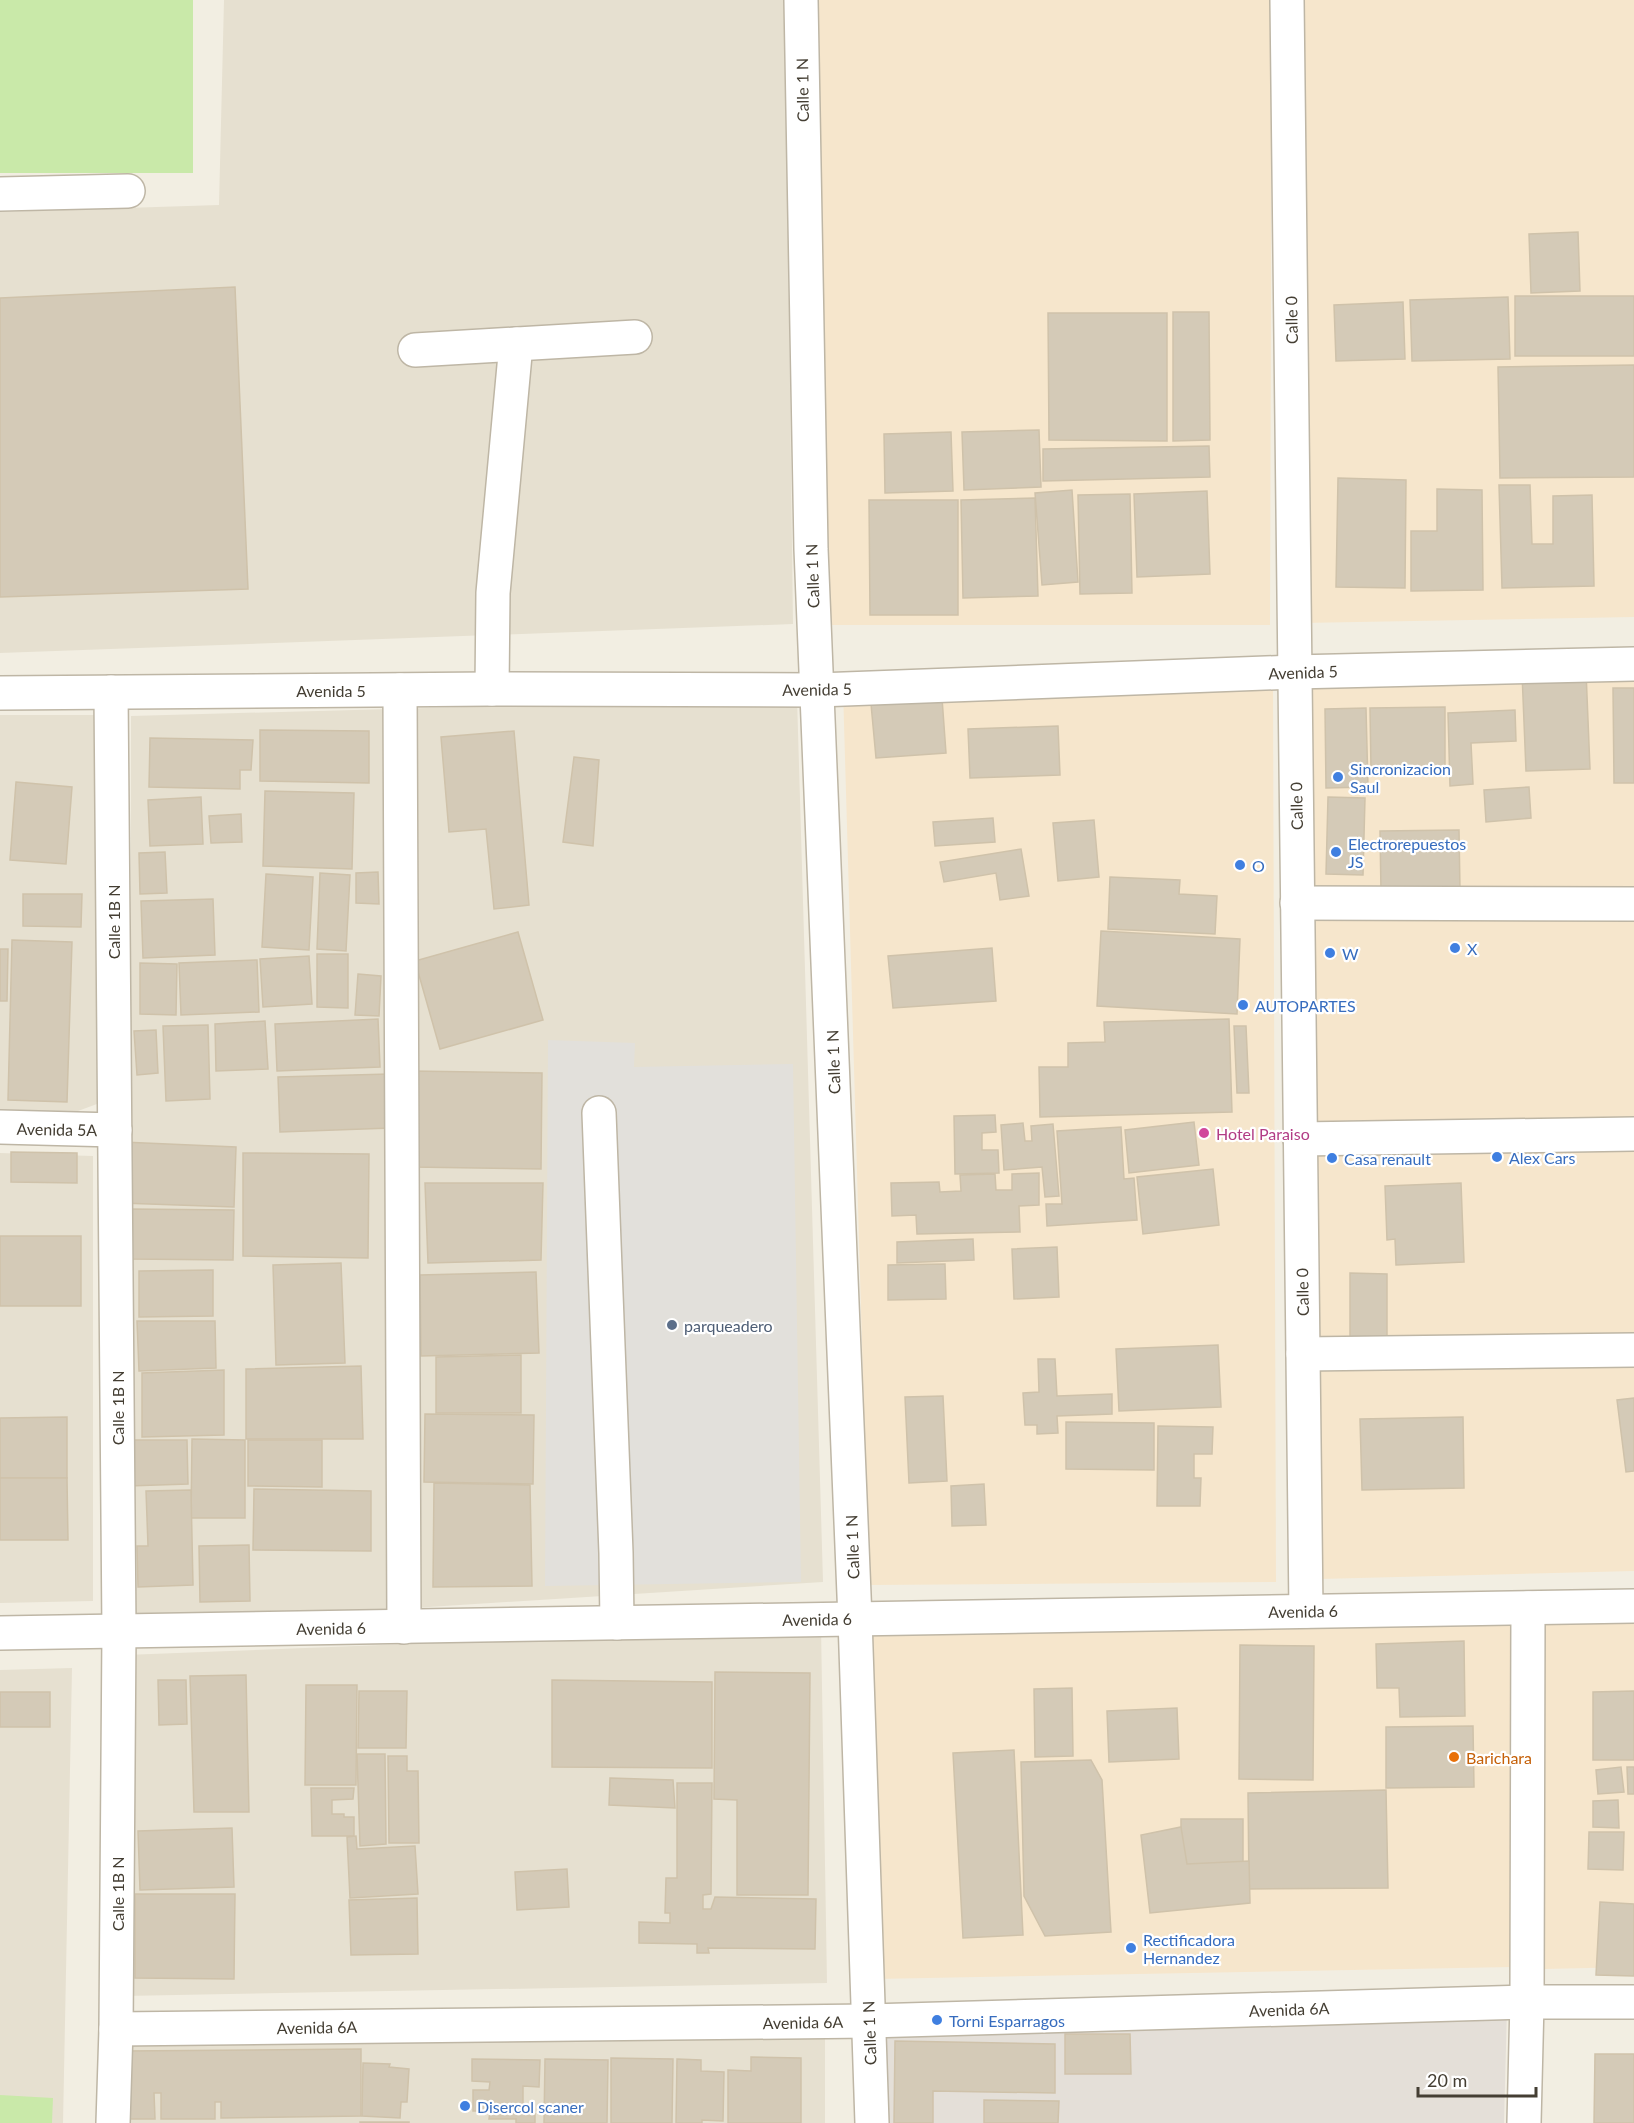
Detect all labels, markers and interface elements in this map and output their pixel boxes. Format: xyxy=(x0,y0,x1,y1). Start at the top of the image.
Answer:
street label: Calle 1 N xyxy=(792,58,812,122)
street label: Calle 0 xyxy=(1281,296,1301,344)
street label: Calle 1 N xyxy=(801,544,823,608)
street label: Avenida 5 xyxy=(1268,661,1338,683)
street label: Avenida 5 xyxy=(782,679,852,699)
street label: Avenida 5 xyxy=(296,681,366,700)
place label: Sincronizacion Saul xyxy=(1350,759,1451,796)
marker: Sincronizacion Saul xyxy=(1331,770,1345,784)
street label: Calle 0 xyxy=(1286,782,1306,830)
place label: Electrorepuestos JS xyxy=(1348,834,1466,871)
marker: Electrorepuestos JS xyxy=(1329,845,1343,859)
place label: O xyxy=(1252,856,1265,875)
marker: O xyxy=(1233,858,1247,872)
street label: Calle 1B N xyxy=(104,885,123,959)
place label: X xyxy=(1467,939,1478,958)
marker: X xyxy=(1448,941,1462,955)
place label: W xyxy=(1342,944,1359,963)
marker: W xyxy=(1323,946,1337,960)
place label: AUTOPARTES xyxy=(1255,996,1356,1015)
marker: AUTOPARTES xyxy=(1236,998,1250,1012)
street label: Calle 1 N xyxy=(822,1030,844,1094)
street label: Avenida 5A xyxy=(17,1119,98,1139)
place label: Hotel Paraiso xyxy=(1216,1124,1310,1143)
marker: Hotel Paraiso xyxy=(1197,1126,1211,1140)
place label: Alex Cars xyxy=(1509,1148,1575,1167)
place label: Casa renault xyxy=(1344,1149,1431,1168)
marker: Alex Cars xyxy=(1490,1150,1504,1164)
marker: Casa renault xyxy=(1325,1151,1339,1165)
street label: Calle 0 xyxy=(1292,1268,1312,1316)
place label: parqueadero xyxy=(684,1316,773,1335)
marker: parqueadero xyxy=(665,1318,679,1332)
street label: Calle 1B N xyxy=(108,1371,127,1445)
street label: Calle 1 N xyxy=(841,1515,863,1579)
street label: Avenida 6 xyxy=(1268,1601,1338,1621)
street label: Avenida 6 xyxy=(782,1609,852,1629)
street label: Avenida 6 xyxy=(296,1618,366,1638)
place label: Barichara xyxy=(1466,1748,1532,1767)
marker: Barichara xyxy=(1447,1750,1461,1764)
street label: Calle 1B N xyxy=(108,1857,127,1931)
place label: Rectificadora Hernandez xyxy=(1143,1930,1235,1967)
marker: Rectificadora Hernandez xyxy=(1124,1941,1138,1955)
street label: Avenida 6A xyxy=(1248,1998,1330,2020)
street label: Calle 1 N xyxy=(858,2001,880,2065)
place label: Torni Esparragos xyxy=(949,2011,1065,2030)
street label: Avenida 6A xyxy=(763,2012,844,2032)
marker: Torni Esparragos xyxy=(930,2013,944,2027)
street label: Avenida 6A xyxy=(277,2017,358,2037)
scale bar xyxy=(1418,2060,1536,2098)
text: 20 m xyxy=(1427,2069,1467,2091)
place label: Disercol scaner xyxy=(477,2097,584,2116)
marker: Disercol scaner xyxy=(458,2099,472,2113)

